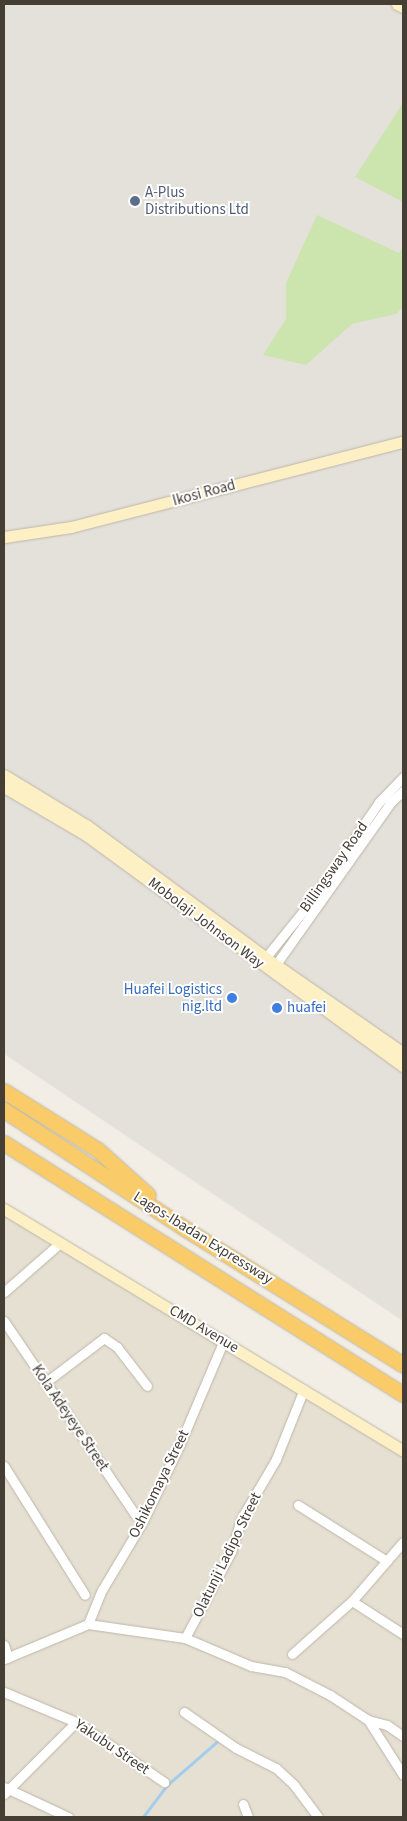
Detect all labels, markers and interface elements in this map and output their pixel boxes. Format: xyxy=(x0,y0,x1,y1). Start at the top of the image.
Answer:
place label: A-Plus Distributions Ltd xyxy=(145,183,249,218)
marker: A-Plus Distributions Ltd xyxy=(129,195,141,207)
street label: Ikosi Road xyxy=(171,476,237,510)
street label: Billingsway Road xyxy=(296,818,372,916)
street label: Mobolaji Johnson Way xyxy=(144,873,268,973)
place label: Huafei Logistics nig.ltd xyxy=(124,980,222,1015)
marker: Huafei Logistics nig.ltd xyxy=(226,992,238,1004)
place label: huafei xyxy=(287,999,326,1017)
marker: huafei xyxy=(271,1002,283,1014)
street label: Lagos-Ibadan Expressway xyxy=(130,1188,276,1288)
street label: CMD Avenue xyxy=(166,1301,242,1357)
street label: Kola Adeyeye Street xyxy=(28,1361,112,1475)
street label: Oshikomaya Street xyxy=(125,1427,193,1541)
street label: Olatunji Ladipo Street xyxy=(189,1490,265,1620)
street label: Yakubu Street xyxy=(71,1715,153,1779)

